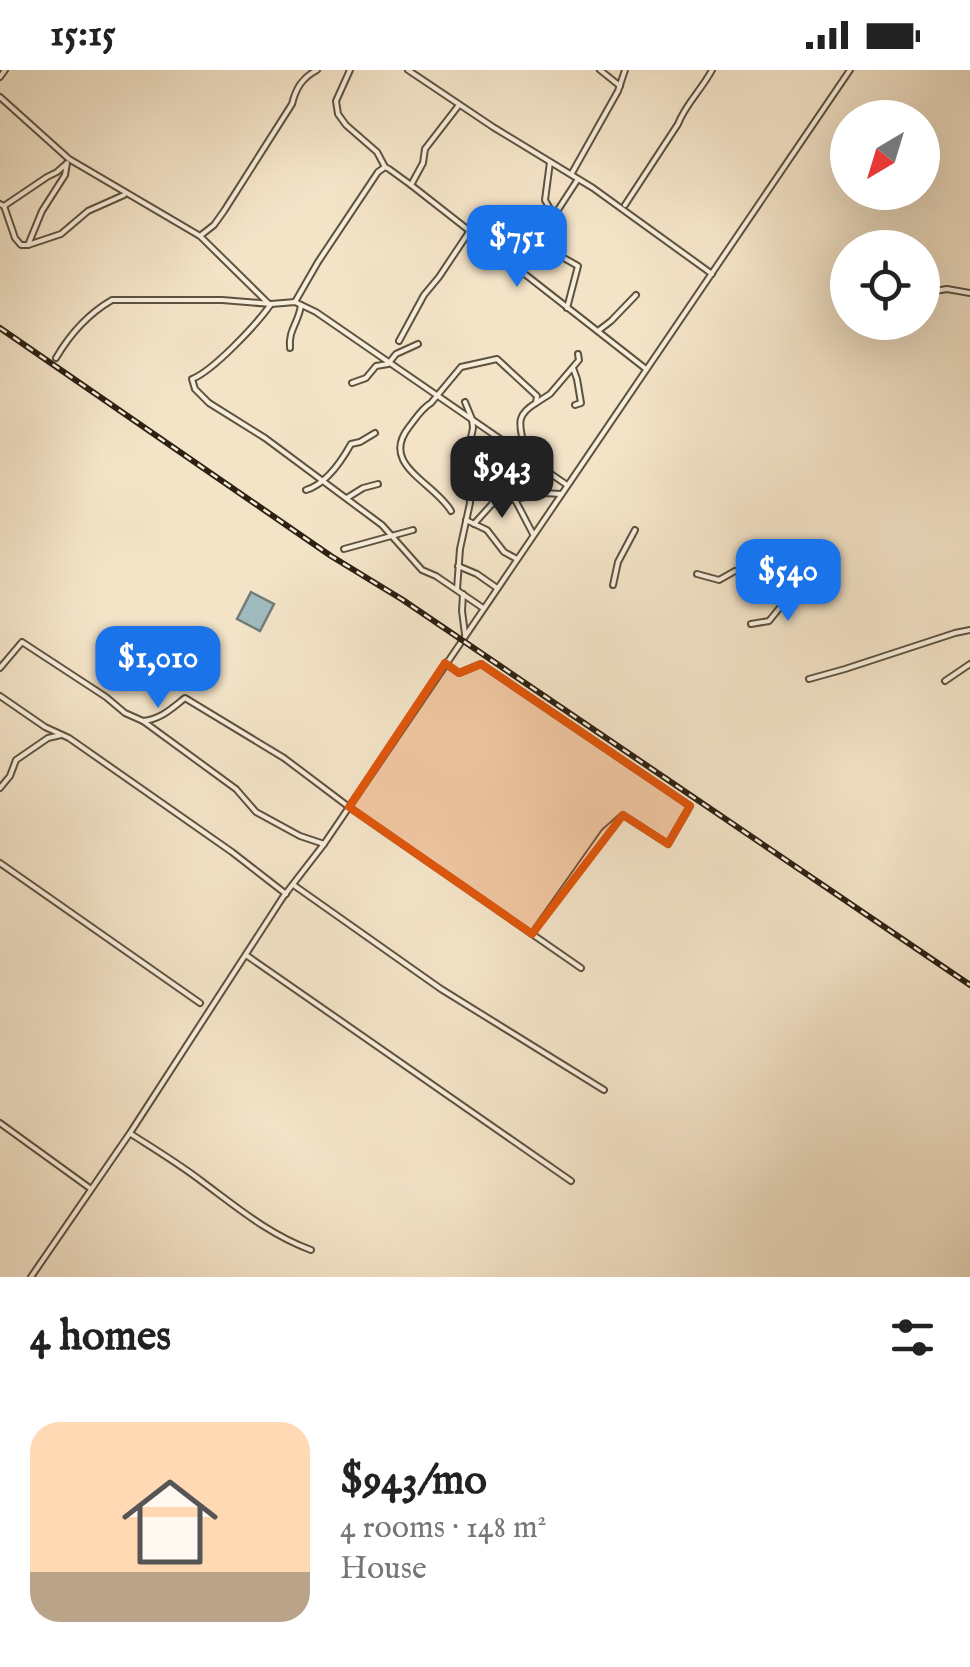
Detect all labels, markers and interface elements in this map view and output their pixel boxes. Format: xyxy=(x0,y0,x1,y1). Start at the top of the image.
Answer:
text: 15:15 xyxy=(50,11,116,59)
north arrow xyxy=(830,100,940,210)
map controls xyxy=(830,100,940,340)
pin: $751 xyxy=(458,205,576,290)
text: $751 xyxy=(489,217,545,258)
button: locate xyxy=(830,230,940,340)
pin: $943 xyxy=(443,436,561,521)
text: $943 xyxy=(472,448,532,489)
pin: $540 xyxy=(729,539,847,624)
text: $540 xyxy=(758,551,818,592)
pin: $1,010 xyxy=(77,626,239,711)
text: $1,010 xyxy=(117,638,199,679)
icon: filters xyxy=(885,1310,940,1365)
text: 4 homes xyxy=(30,1311,171,1364)
text: $943/mo xyxy=(340,1455,487,1508)
icon: home xyxy=(110,1462,230,1582)
text: 4 rooms · 148 m² xyxy=(340,1508,547,1549)
text: House xyxy=(340,1549,427,1590)

